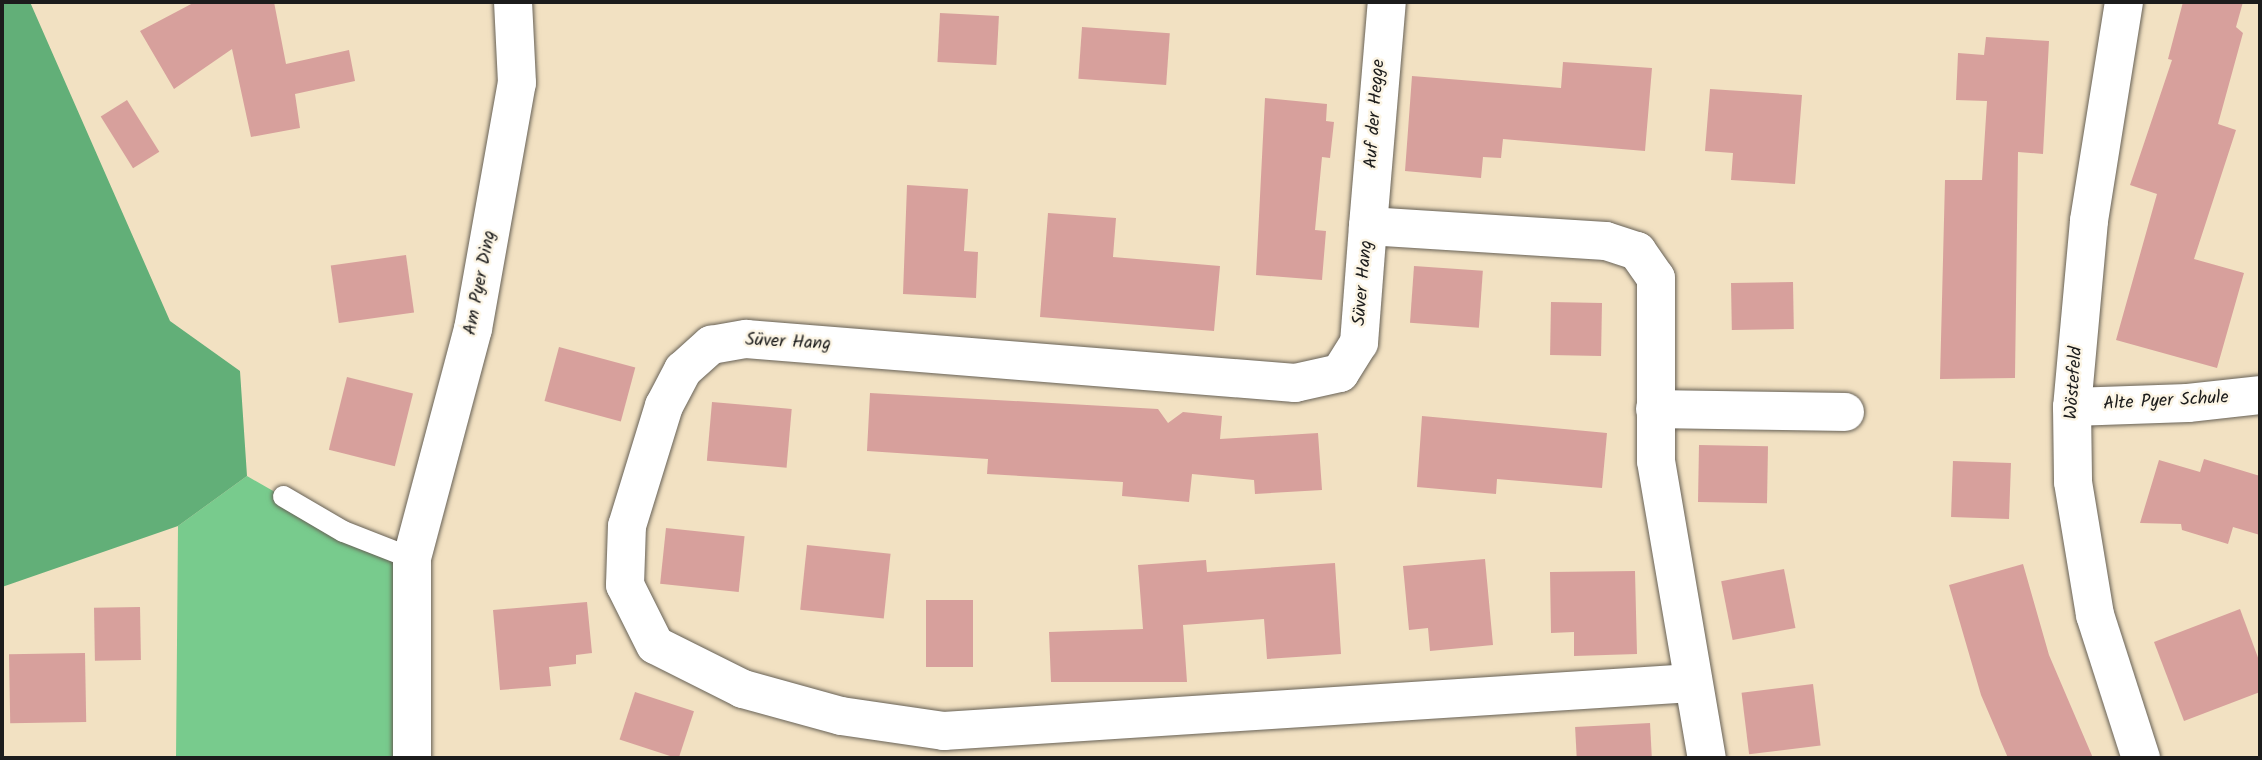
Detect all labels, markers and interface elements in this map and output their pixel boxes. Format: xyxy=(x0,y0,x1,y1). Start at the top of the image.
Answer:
street label: Auf der Hegge xyxy=(1361,59,1391,169)
street label: Am Pyer Ding xyxy=(460,229,502,337)
street label: Süver Hang xyxy=(1350,239,1378,327)
street label: Süver Hang xyxy=(745,330,831,356)
street label: Wöstefeld xyxy=(2062,346,2088,420)
street label: Alte Pyer Schule xyxy=(2103,388,2229,416)

